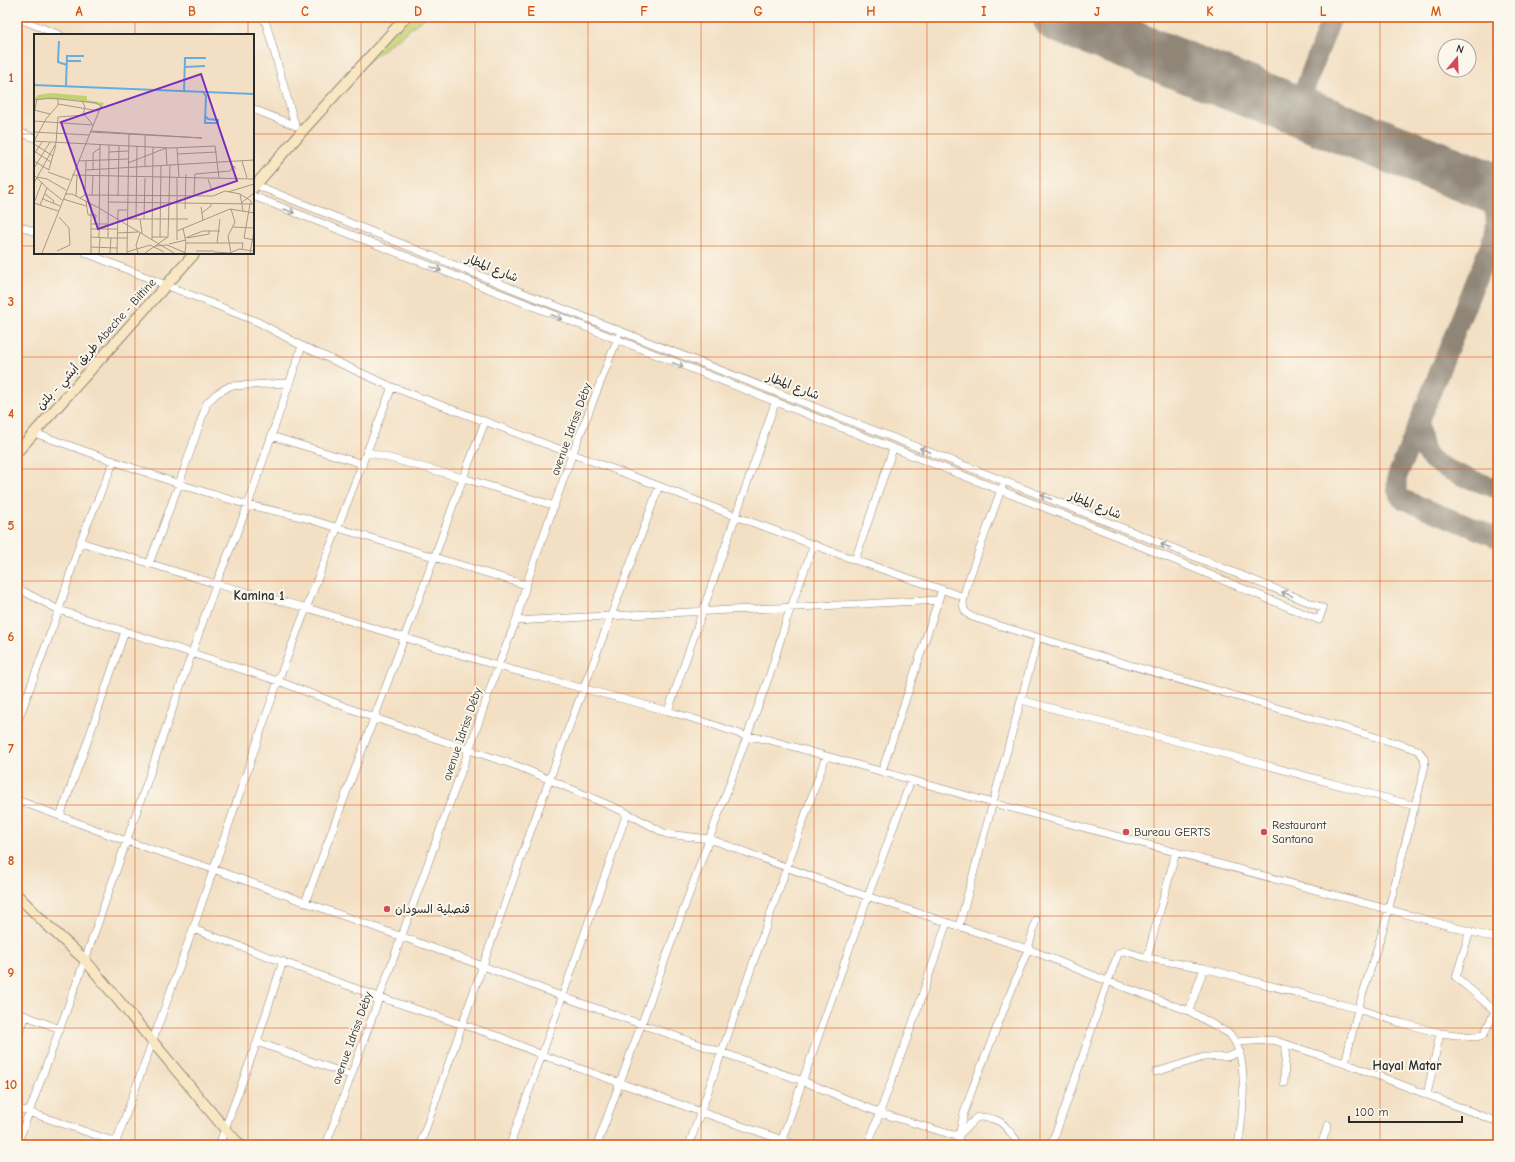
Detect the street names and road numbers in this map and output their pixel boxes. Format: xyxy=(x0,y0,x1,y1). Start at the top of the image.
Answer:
street label: شارع المطار xyxy=(462,251,520,287)
street label: طريق أبشي - بلتن Abeche - Biltine xyxy=(33,276,162,415)
street label: شارع المطار xyxy=(763,369,821,404)
street label: avenue Idriss Déby xyxy=(548,380,594,477)
street label: شارع المطار xyxy=(1065,488,1123,524)
street label: avenue Idriss Déby xyxy=(439,685,485,782)
street label: avenue Idriss Déby xyxy=(329,989,375,1086)

